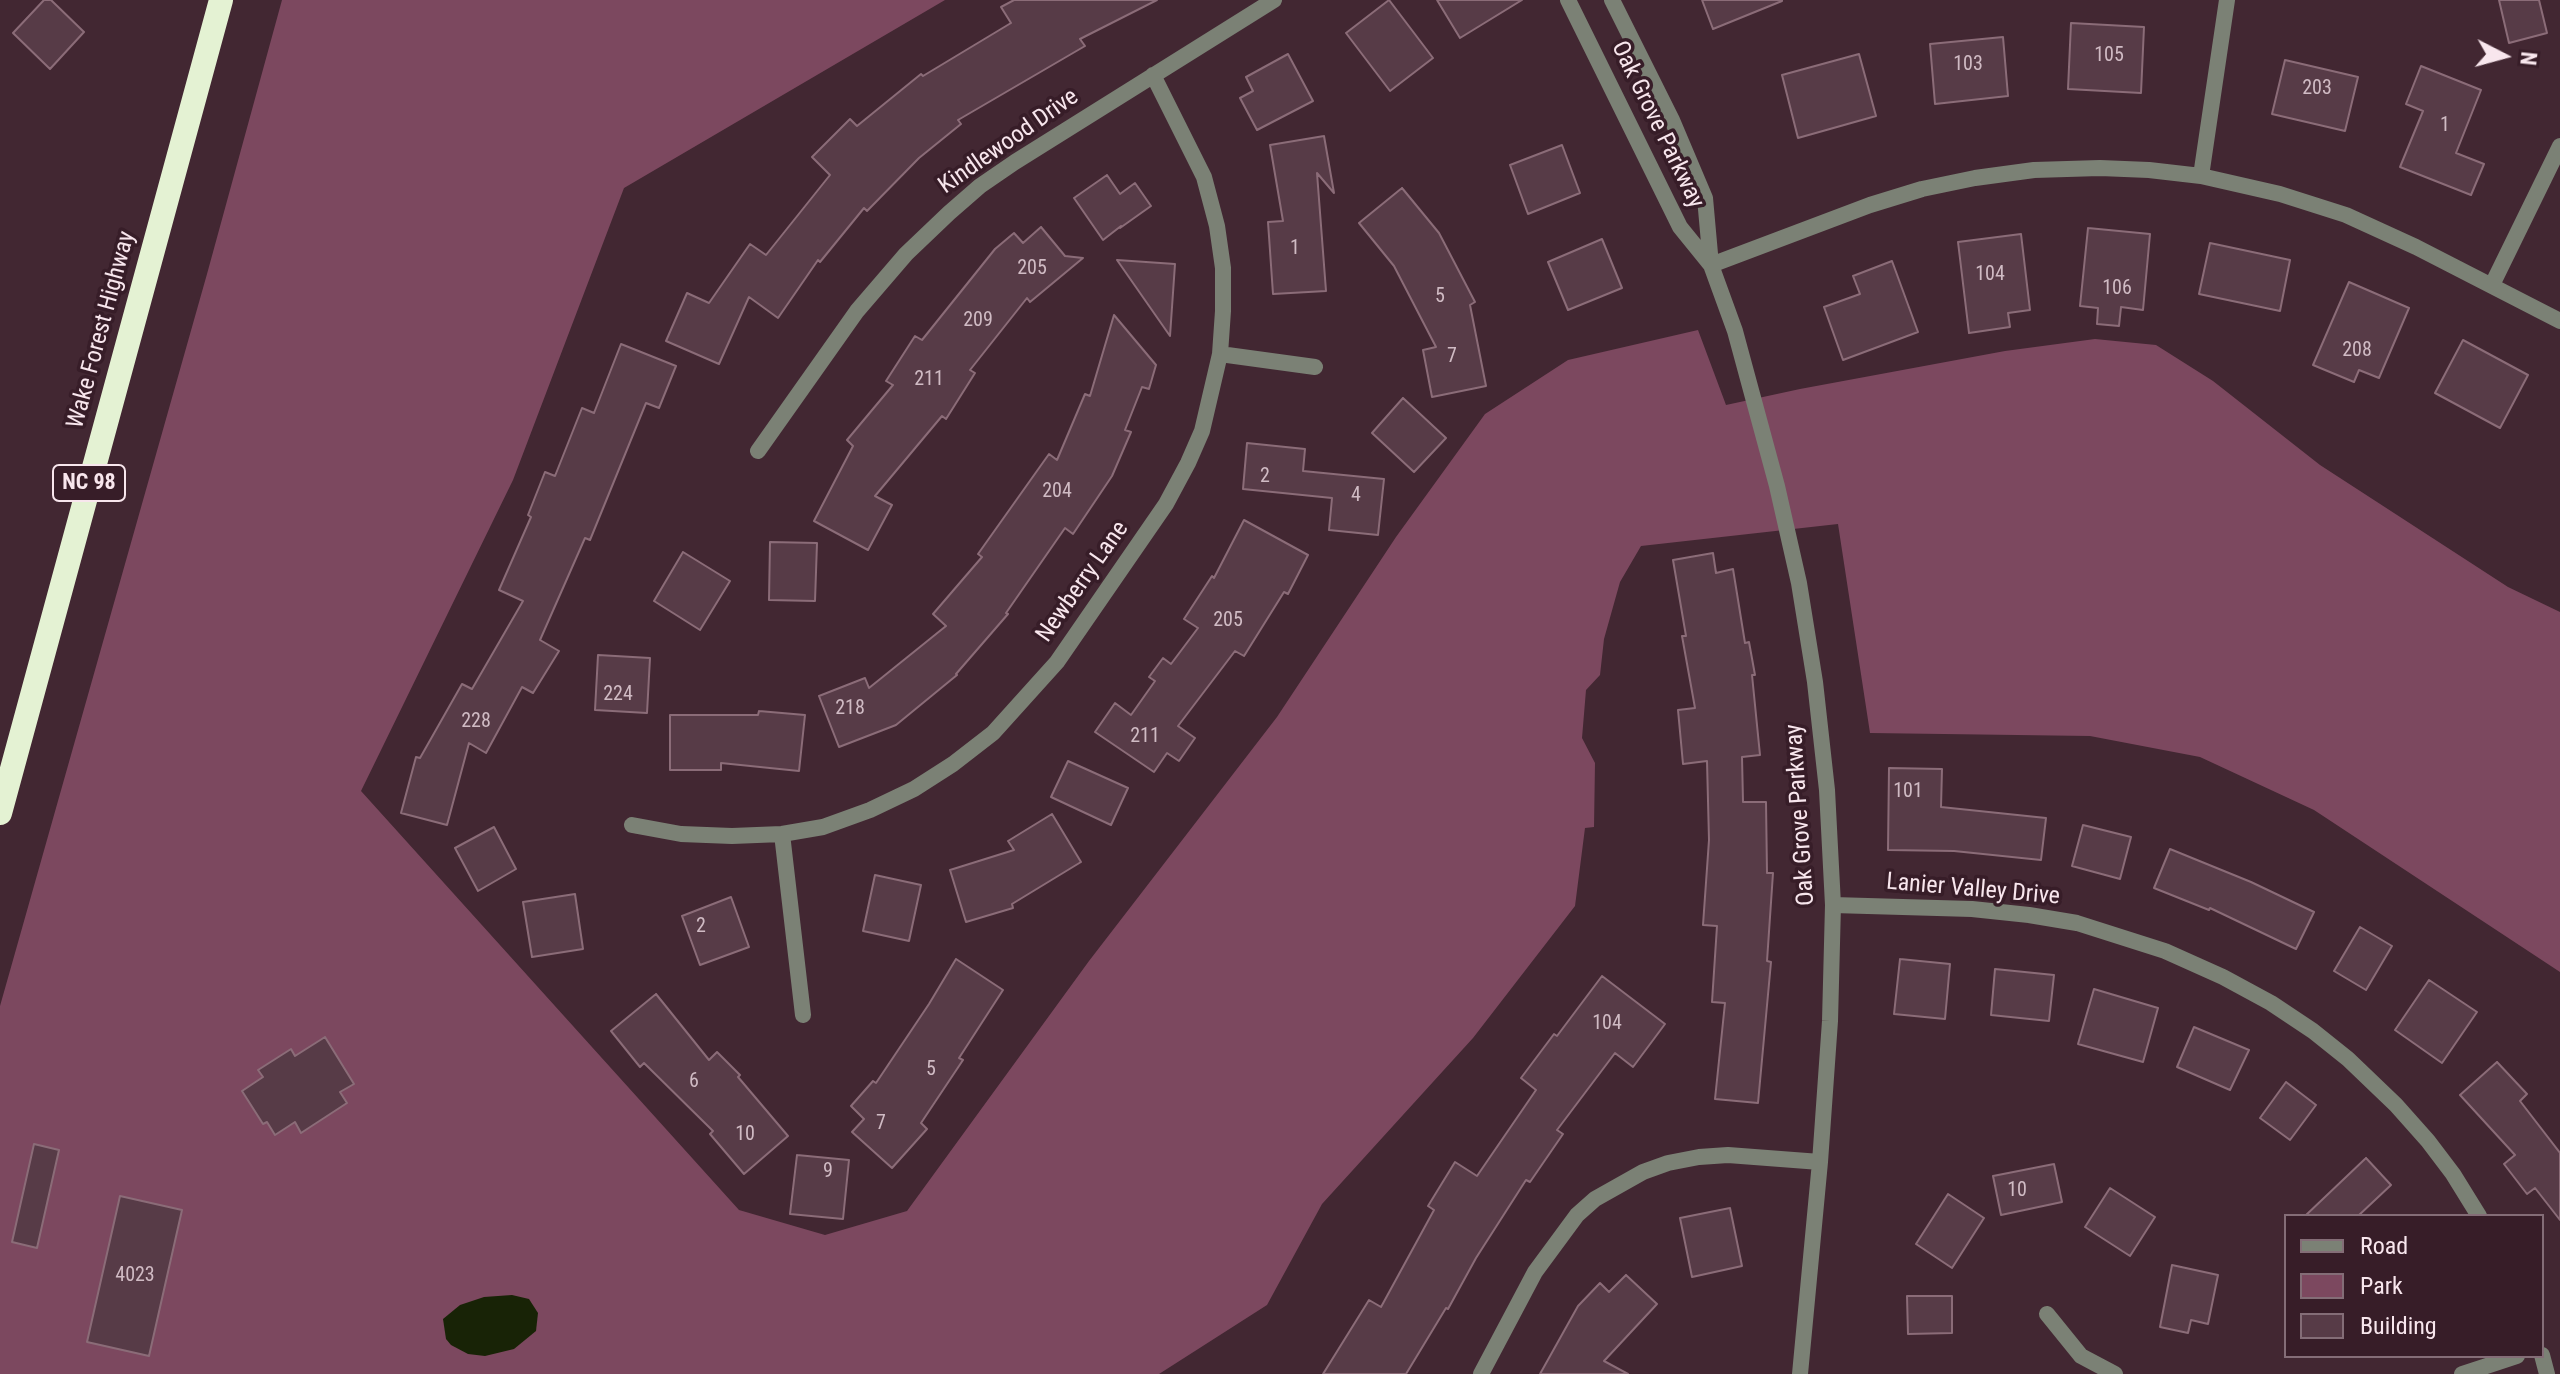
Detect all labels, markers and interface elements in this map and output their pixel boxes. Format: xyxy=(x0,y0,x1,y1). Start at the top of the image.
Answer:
north arrow xyxy=(2464,16,2544,96)
street label: Oak Grove Parkway xyxy=(1604,37,1710,213)
house number: 105 xyxy=(2094,44,2124,68)
text: N xyxy=(2515,51,2542,67)
house number: 103 xyxy=(1953,53,1983,77)
house number: 203 xyxy=(2302,77,2332,101)
street label: Kindlewood Drive xyxy=(934,83,1084,201)
house number: 1 xyxy=(2440,114,2450,138)
street label: Wake Forest Highway xyxy=(62,228,142,432)
house number: 1 xyxy=(1290,237,1300,261)
house number: 205 xyxy=(1017,257,1047,281)
house number: 104 xyxy=(1975,263,2005,287)
house number: 106 xyxy=(2102,277,2132,301)
house number: 5 xyxy=(1435,285,1445,309)
house number: 209 xyxy=(963,309,993,333)
house number: 208 xyxy=(2342,339,2372,363)
house number: 7 xyxy=(1447,345,1457,369)
house number: 211 xyxy=(914,368,944,392)
road number: NC 98 xyxy=(53,465,125,501)
house number: 2 xyxy=(1260,465,1270,489)
house number: 204 xyxy=(1042,480,1072,504)
house number: 4 xyxy=(1351,484,1361,508)
street label: Newberry Lane xyxy=(1031,516,1135,648)
house number: 205 xyxy=(1213,609,1243,633)
house number: 224 xyxy=(603,683,633,707)
house number: 218 xyxy=(835,697,865,721)
house number: 228 xyxy=(461,710,491,734)
street label: Oak Grove Parkway xyxy=(1780,723,1822,907)
house number: 211 xyxy=(1130,725,1160,749)
house number: 101 xyxy=(1893,780,1923,804)
street label: Lanier Valley Drive xyxy=(1885,868,2061,912)
house number: 2 xyxy=(696,915,706,939)
house number: 104 xyxy=(1592,1012,1622,1036)
house number: 5 xyxy=(926,1058,936,1082)
house number: 6 xyxy=(689,1070,699,1094)
house number: 7 xyxy=(876,1112,886,1136)
house number: 10 xyxy=(735,1123,755,1147)
house number: 9 xyxy=(823,1160,833,1184)
house number: 10 xyxy=(2007,1179,2027,1203)
legend xyxy=(2284,1214,2544,1358)
text: Road xyxy=(2360,1232,2408,1260)
house number: 4023 xyxy=(115,1264,155,1288)
text: Park xyxy=(2360,1272,2403,1300)
text: Building xyxy=(2360,1312,2437,1340)

